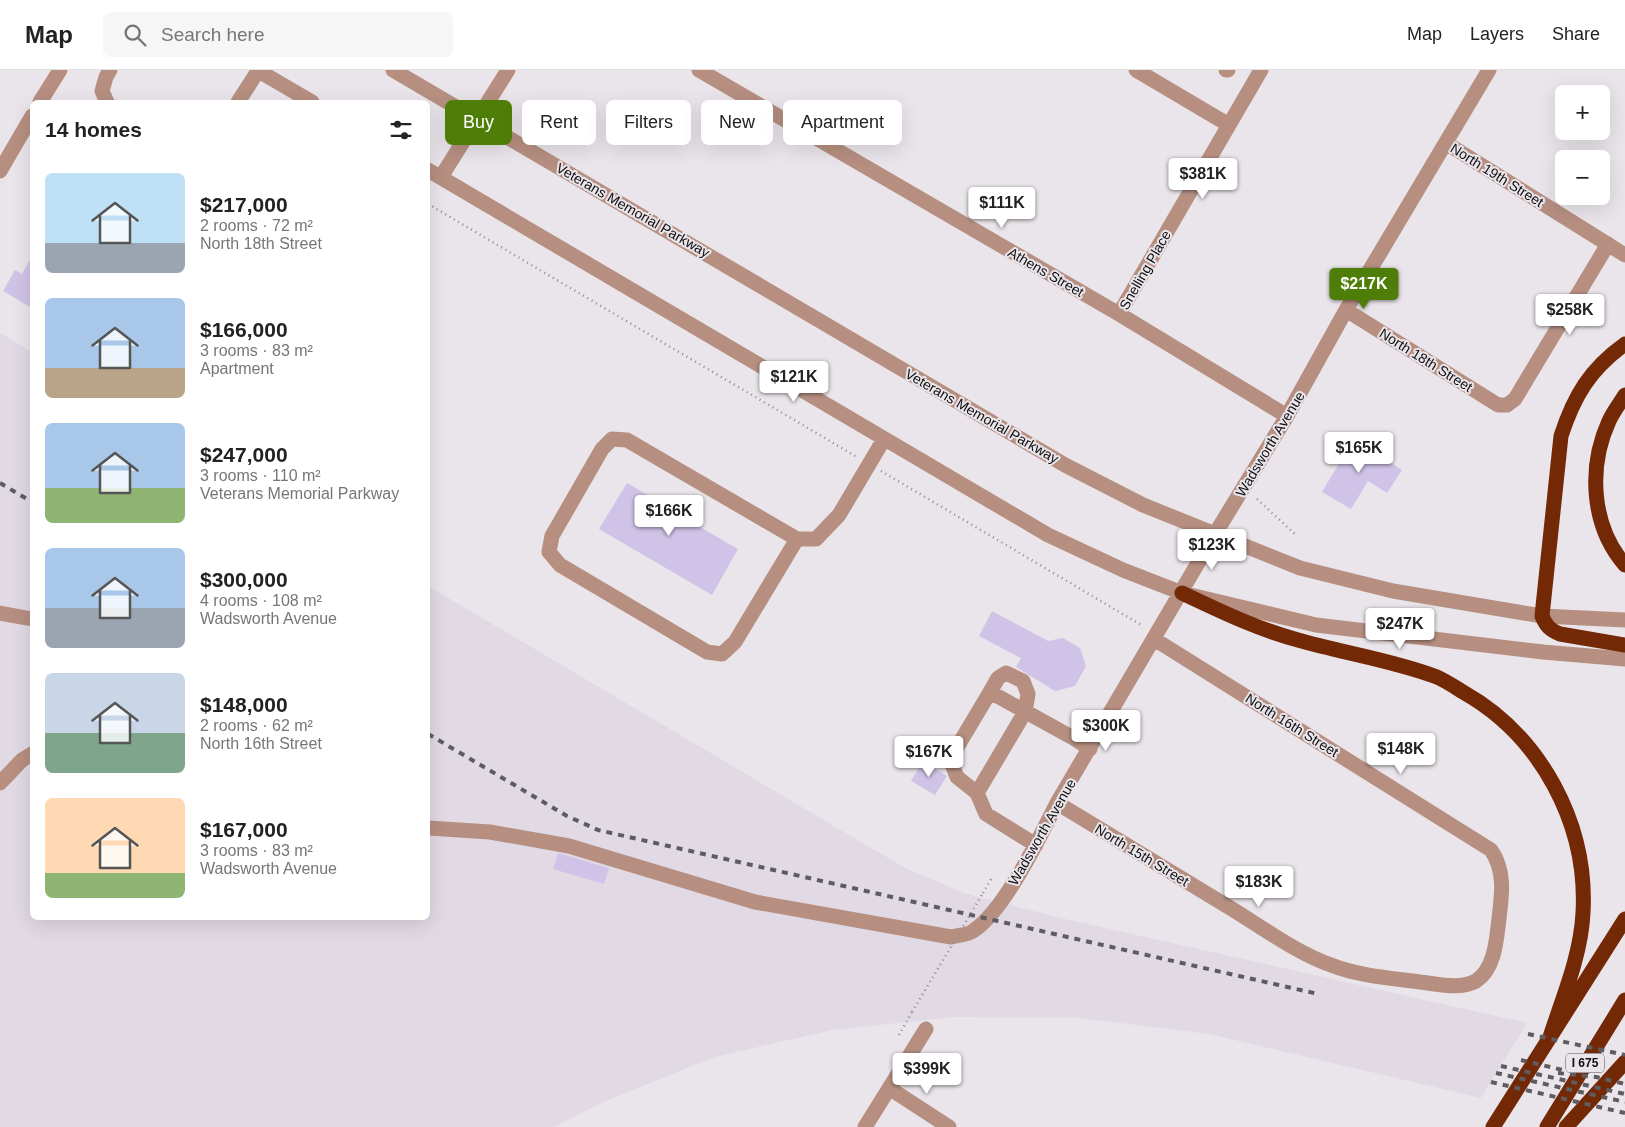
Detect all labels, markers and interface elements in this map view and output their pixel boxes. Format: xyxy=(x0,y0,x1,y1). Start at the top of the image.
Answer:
search box xyxy=(103,12,453,57)
text: Map xyxy=(25,21,73,48)
icon: search xyxy=(121,21,149,49)
text: Search here xyxy=(161,24,265,45)
text: Map xyxy=(1407,24,1442,44)
text: Layers xyxy=(1470,24,1524,44)
text: Share xyxy=(1552,24,1600,44)
map controls xyxy=(1555,85,1610,205)
button: + xyxy=(1555,85,1610,140)
chip: Buy xyxy=(445,100,512,145)
chip: Rent xyxy=(522,100,596,145)
chip: Filters xyxy=(606,100,691,145)
chip: New xyxy=(701,100,773,145)
chip: Apartment xyxy=(783,100,902,145)
icon: filters xyxy=(387,116,415,144)
text: 14 homes xyxy=(45,118,142,141)
street label: North 19th Street xyxy=(1448,140,1547,210)
button: − xyxy=(1555,150,1610,205)
pin: $381K xyxy=(1168,158,1238,200)
street label: Veterans Memorial Parkway xyxy=(554,159,712,261)
text: $381K xyxy=(1179,165,1227,182)
pin: $111K xyxy=(967,186,1037,229)
icon: home xyxy=(85,193,145,253)
text: $217,000 xyxy=(200,193,288,216)
text: $111K xyxy=(979,194,1025,211)
text: 2 rooms · 72 m² xyxy=(200,217,313,234)
street label: Snelling Place xyxy=(1116,227,1174,312)
text: North 18th Street xyxy=(200,235,322,252)
street label: Athens Street xyxy=(1005,244,1087,300)
pin: $217K xyxy=(1329,268,1399,310)
text: $217K xyxy=(1340,275,1388,292)
pin: $258K xyxy=(1535,294,1605,336)
text: $258K xyxy=(1546,301,1594,318)
icon: home xyxy=(85,318,145,378)
text: $166,000 xyxy=(200,318,288,341)
street label: North 18th Street xyxy=(1377,325,1476,395)
text: 3 rooms · 83 m² xyxy=(200,342,313,359)
text: Apartment xyxy=(200,360,274,377)
pin: $121K xyxy=(759,360,829,403)
street label: Veterans Memorial Parkway xyxy=(903,365,1061,467)
text: $121K xyxy=(770,368,818,385)
street label: Wadsworth Avenue xyxy=(1232,388,1308,499)
pin: $165K xyxy=(1324,432,1394,474)
text: $165K xyxy=(1335,439,1383,456)
icon: home xyxy=(85,443,145,503)
text: $247,000 xyxy=(200,443,288,466)
text: 3 rooms · 110 m² xyxy=(200,467,321,484)
text: Veterans Memorial Parkway xyxy=(200,485,399,502)
pin: $166K xyxy=(634,494,704,537)
text: $166K xyxy=(645,502,693,519)
pin: $123K xyxy=(1177,528,1247,571)
text: $123K xyxy=(1188,536,1236,553)
icon: home xyxy=(85,568,145,628)
text: $300,000 xyxy=(200,568,288,591)
text: 4 rooms · 108 m² xyxy=(200,592,322,609)
pin: $247K xyxy=(1365,608,1435,650)
text: Wadsworth Avenue xyxy=(200,610,337,627)
text: $247K xyxy=(1376,615,1424,632)
street label: North 16th Street xyxy=(1243,690,1342,760)
icon: home xyxy=(85,693,145,753)
text: $148,000 xyxy=(200,693,288,716)
pin: $300K xyxy=(1071,710,1141,752)
text: 2 rooms · 62 m² xyxy=(200,717,313,734)
text: $300K xyxy=(1082,717,1130,734)
pin: $148K xyxy=(1366,732,1436,775)
text: North 16th Street xyxy=(200,735,322,752)
pin: $167K xyxy=(894,736,964,778)
text: $148K xyxy=(1377,740,1425,757)
text: $167K xyxy=(905,743,953,760)
street label: Wadsworth Avenue xyxy=(1005,776,1079,888)
icon: home xyxy=(85,818,145,878)
text: $167,000 xyxy=(200,818,288,841)
street label: North 15th Street xyxy=(1092,821,1192,889)
text: 3 rooms · 83 m² xyxy=(200,842,313,859)
text: Wadsworth Avenue xyxy=(200,860,337,877)
pin: $183K xyxy=(1224,866,1294,908)
text: $183K xyxy=(1235,873,1283,890)
pin: $399K xyxy=(892,1052,962,1095)
road number: I 675 xyxy=(1566,1054,1604,1072)
text: $399K xyxy=(903,1060,951,1077)

